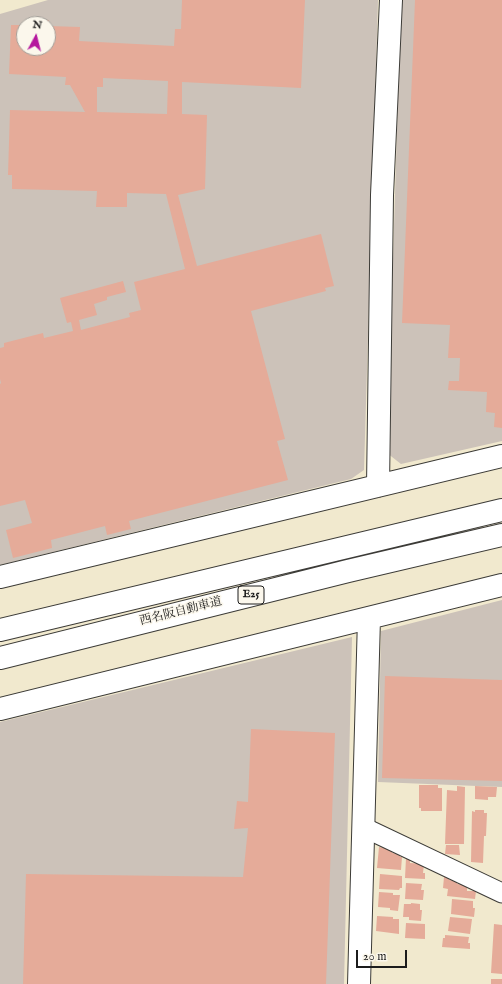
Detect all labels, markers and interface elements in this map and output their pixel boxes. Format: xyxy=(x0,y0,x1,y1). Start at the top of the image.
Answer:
north arrow xyxy=(16,16,56,56)
text: N xyxy=(32,18,43,33)
road number: E25 xyxy=(238,586,264,604)
street label: 西名阪自動車道 xyxy=(139,595,223,629)
scale bar xyxy=(358,942,409,968)
text: 20 m xyxy=(363,949,386,964)

